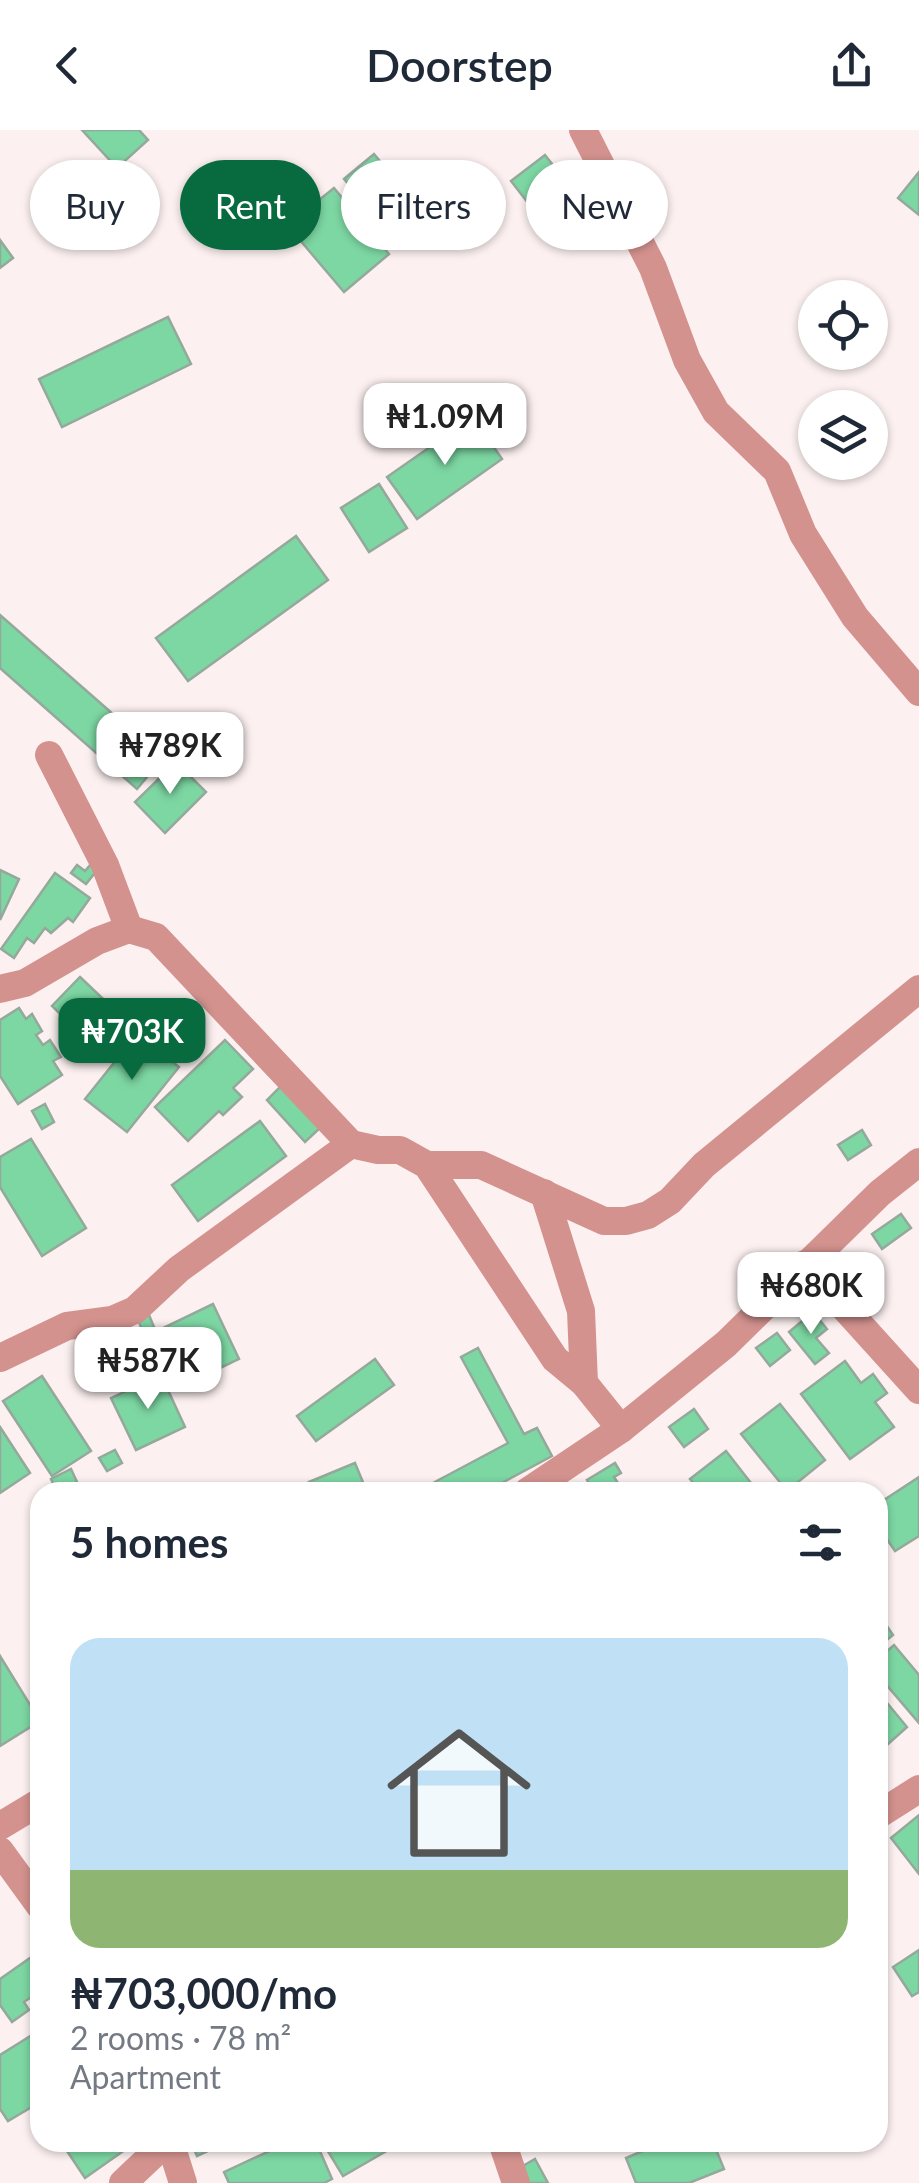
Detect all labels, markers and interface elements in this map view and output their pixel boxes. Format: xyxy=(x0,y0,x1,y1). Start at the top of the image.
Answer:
icon: back xyxy=(40,38,95,93)
text: Doorstep xyxy=(366,38,553,92)
icon: share xyxy=(824,38,879,93)
chip: Buy xyxy=(30,160,160,250)
chip: Rent xyxy=(180,160,321,250)
chip: Filters xyxy=(341,160,506,250)
chip: New xyxy=(526,160,668,250)
map controls xyxy=(798,280,888,480)
button: locate xyxy=(798,280,888,370)
pin: ₦1.09M xyxy=(364,383,526,468)
button: layers xyxy=(798,390,888,480)
text: ₦1.09M xyxy=(385,396,505,435)
pin: ₦789K xyxy=(100,712,240,797)
text: ₦789K xyxy=(118,725,222,764)
pin: ₦703K xyxy=(62,998,202,1083)
text: ₦703K xyxy=(80,1011,184,1050)
pin: ₦680K xyxy=(741,1252,881,1337)
text: ₦680K xyxy=(759,1265,863,1304)
pin: ₦587K xyxy=(78,1327,218,1412)
text: ₦587K xyxy=(96,1340,200,1379)
icon: filters xyxy=(793,1515,848,1570)
text: 5 homes xyxy=(70,1517,228,1567)
icon: home xyxy=(369,1703,549,1883)
text: ₦703,000/mo xyxy=(70,1968,337,2018)
text: 2 rooms · 78 m² xyxy=(70,2018,291,2057)
text: Apartment xyxy=(70,2057,221,2096)

